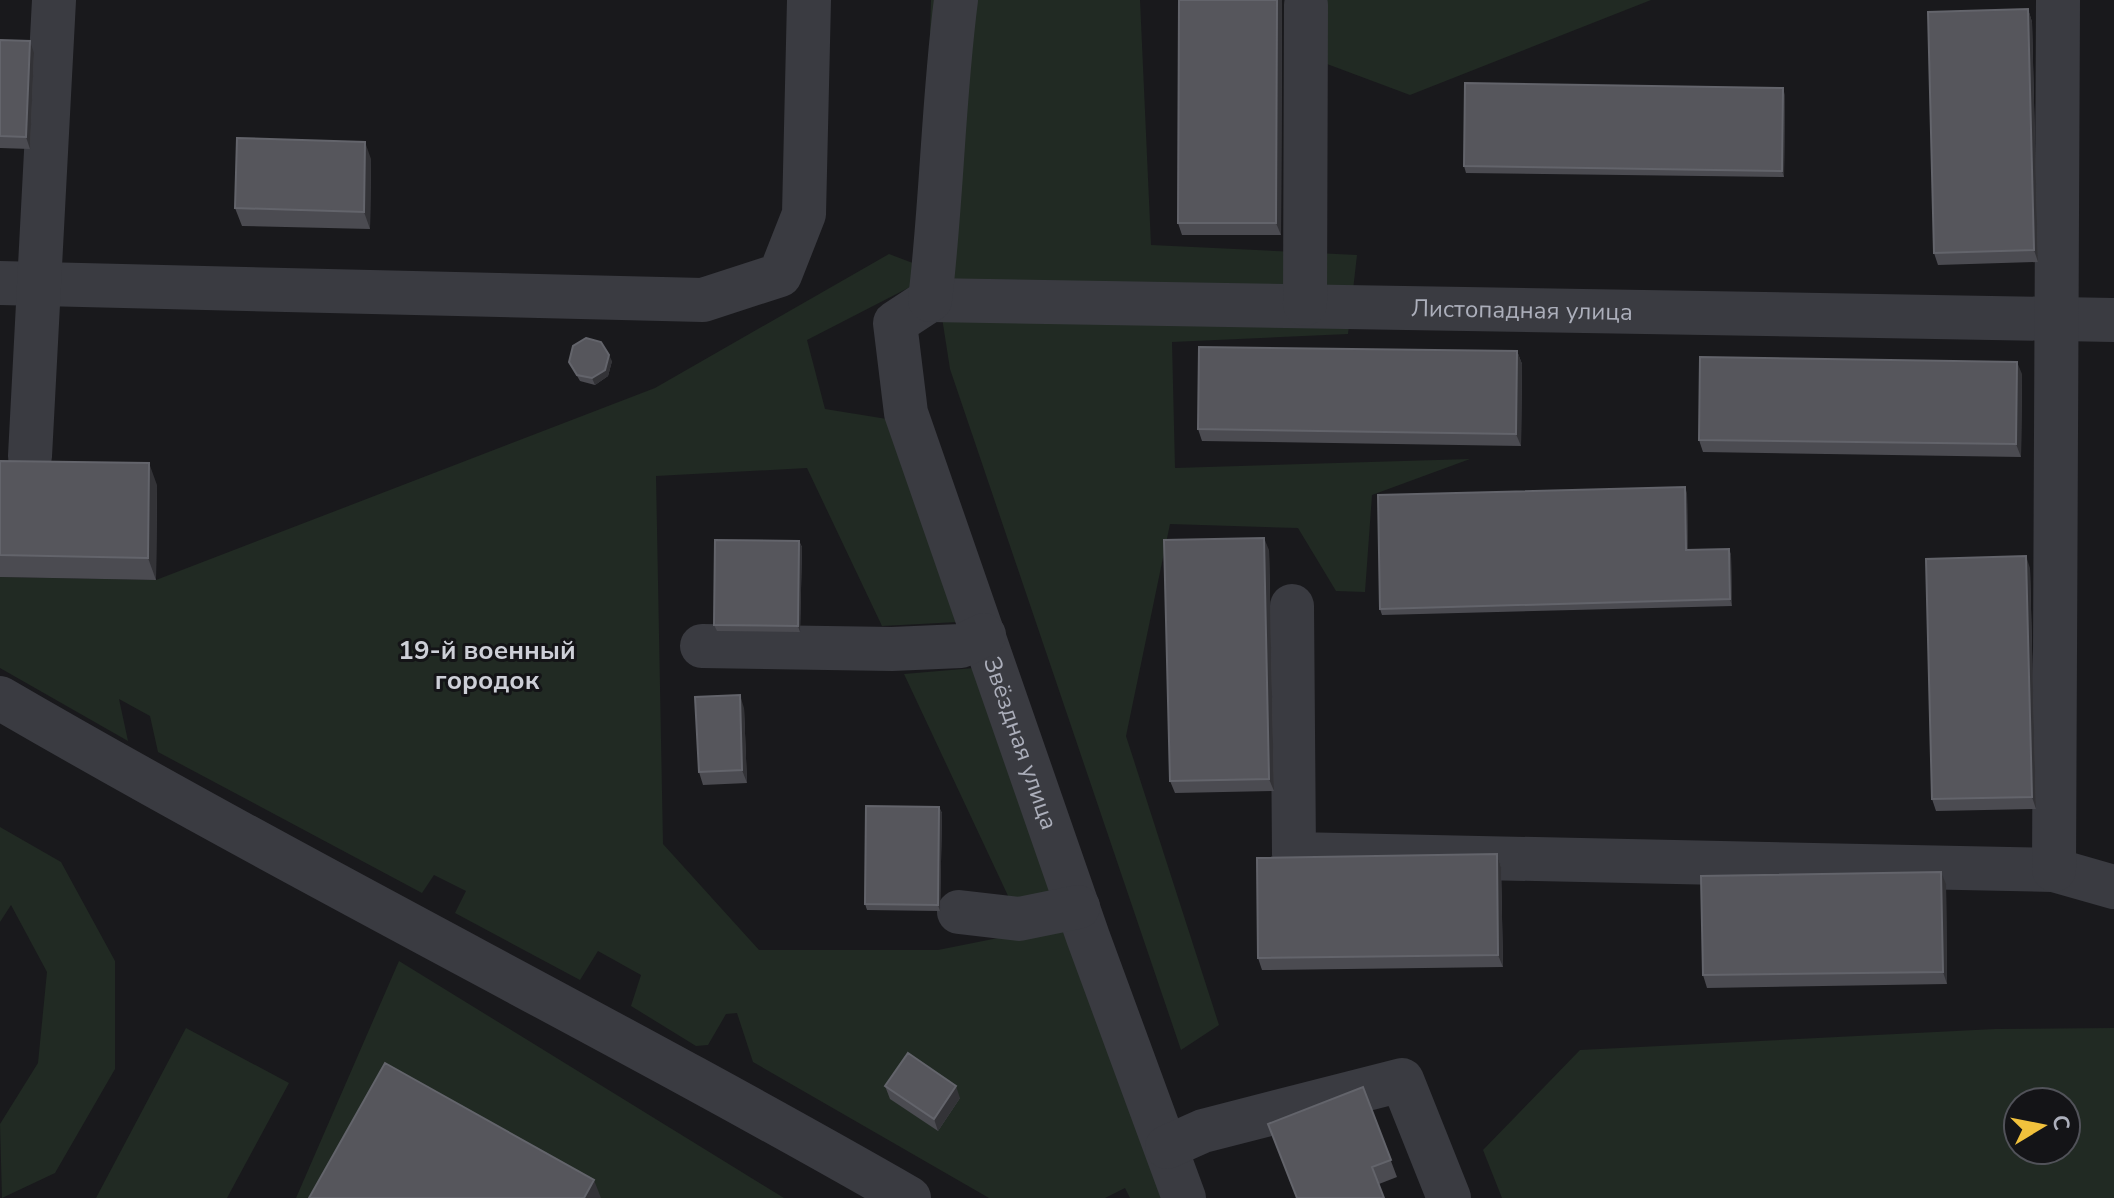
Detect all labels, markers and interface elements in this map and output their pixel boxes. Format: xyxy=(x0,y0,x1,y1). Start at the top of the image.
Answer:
street label: Листопадная улица xyxy=(1411,292,1633,328)
district label: 19-й военный городок xyxy=(398,633,576,698)
street label: Звёздная улица xyxy=(976,652,1065,834)
north arrow xyxy=(2002,1086,2082,1166)
text: С xyxy=(2045,1113,2077,1133)

